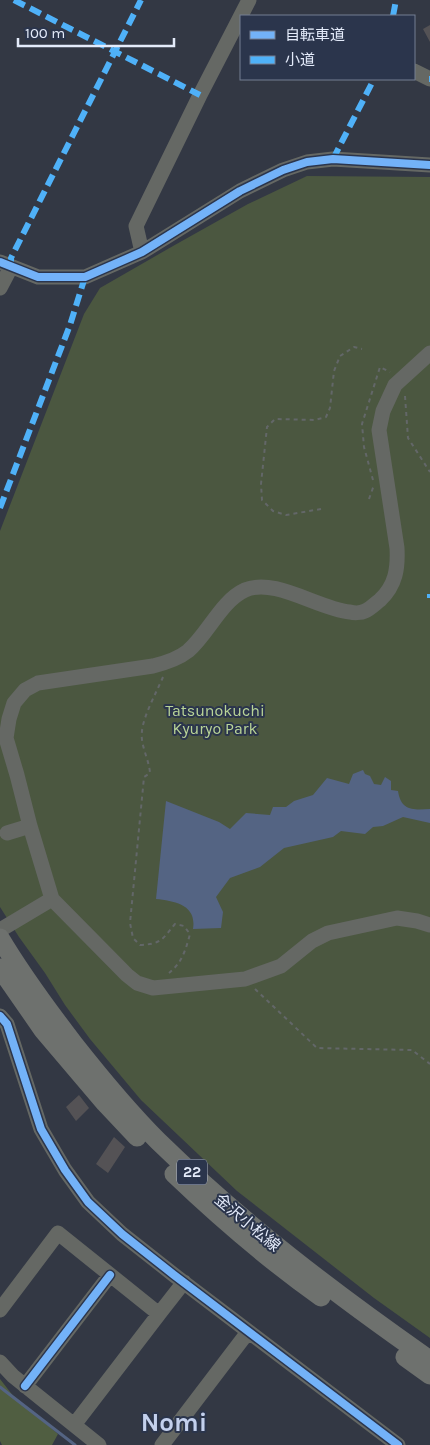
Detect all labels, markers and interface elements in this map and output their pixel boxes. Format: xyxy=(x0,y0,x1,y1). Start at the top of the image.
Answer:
scale bar xyxy=(18,15,174,47)
legend xyxy=(240,15,415,80)
text: 100 m xyxy=(25,24,65,42)
text: 自転車道 xyxy=(285,26,345,44)
text: 小道 xyxy=(285,51,315,69)
park label: Tatsunokuchi Kyuryo Park xyxy=(165,701,265,738)
road number: 22 xyxy=(177,1160,207,1184)
street label: 金沢小松線 xyxy=(211,1189,284,1255)
district label: Nomi xyxy=(141,1407,207,1438)

